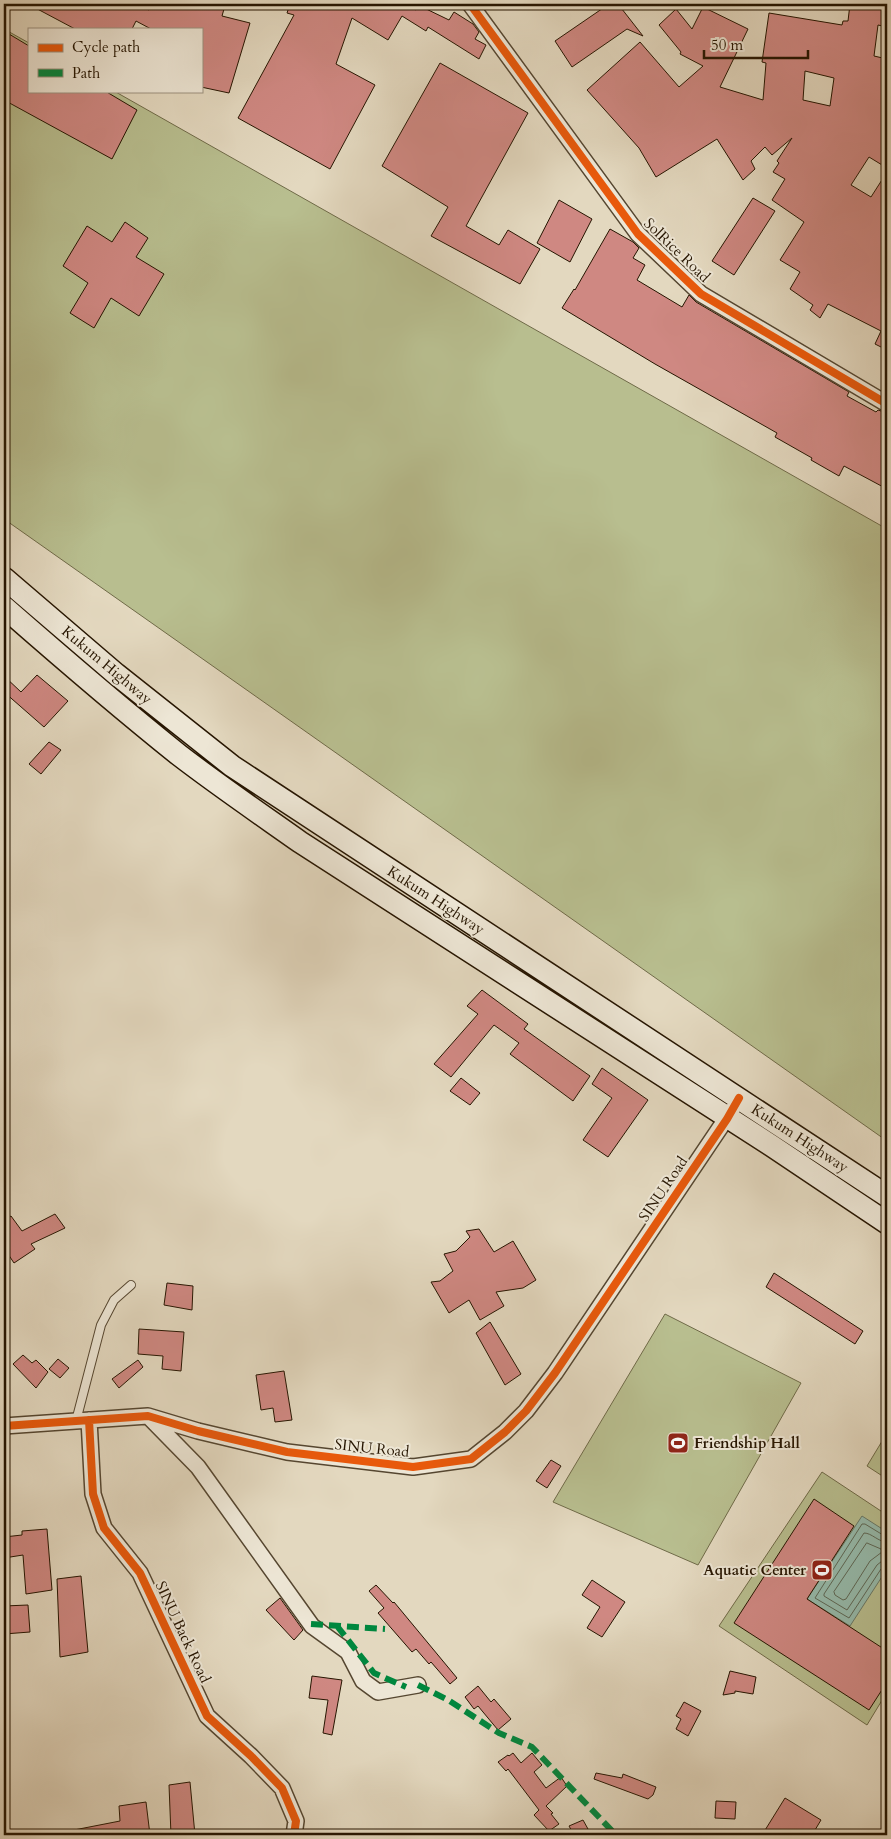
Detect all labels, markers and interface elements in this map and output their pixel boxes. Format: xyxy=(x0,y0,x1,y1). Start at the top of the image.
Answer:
legend xyxy=(28,28,202,92)
scale bar xyxy=(704,28,807,60)
text: 50 m xyxy=(711,35,743,55)
text: Cycle path xyxy=(72,37,141,57)
text: Path xyxy=(72,63,101,83)
street label: SolRice Road xyxy=(640,213,714,287)
street label: Kukum Highway xyxy=(58,621,156,709)
street label: Kukum Highway xyxy=(384,861,489,939)
street label: Kukum Highway xyxy=(748,1099,853,1177)
street label: SINU Road xyxy=(634,1152,692,1226)
sports icon: Friendship Hall xyxy=(666,1431,690,1455)
place label: Friendship Hall xyxy=(694,1433,800,1453)
street label: SINU Road xyxy=(334,1434,410,1462)
sports icon: Aquatic Center xyxy=(810,1558,834,1582)
place label: Aquatic Center xyxy=(703,1560,807,1580)
street label: SINU Back Road xyxy=(151,1578,215,1686)

